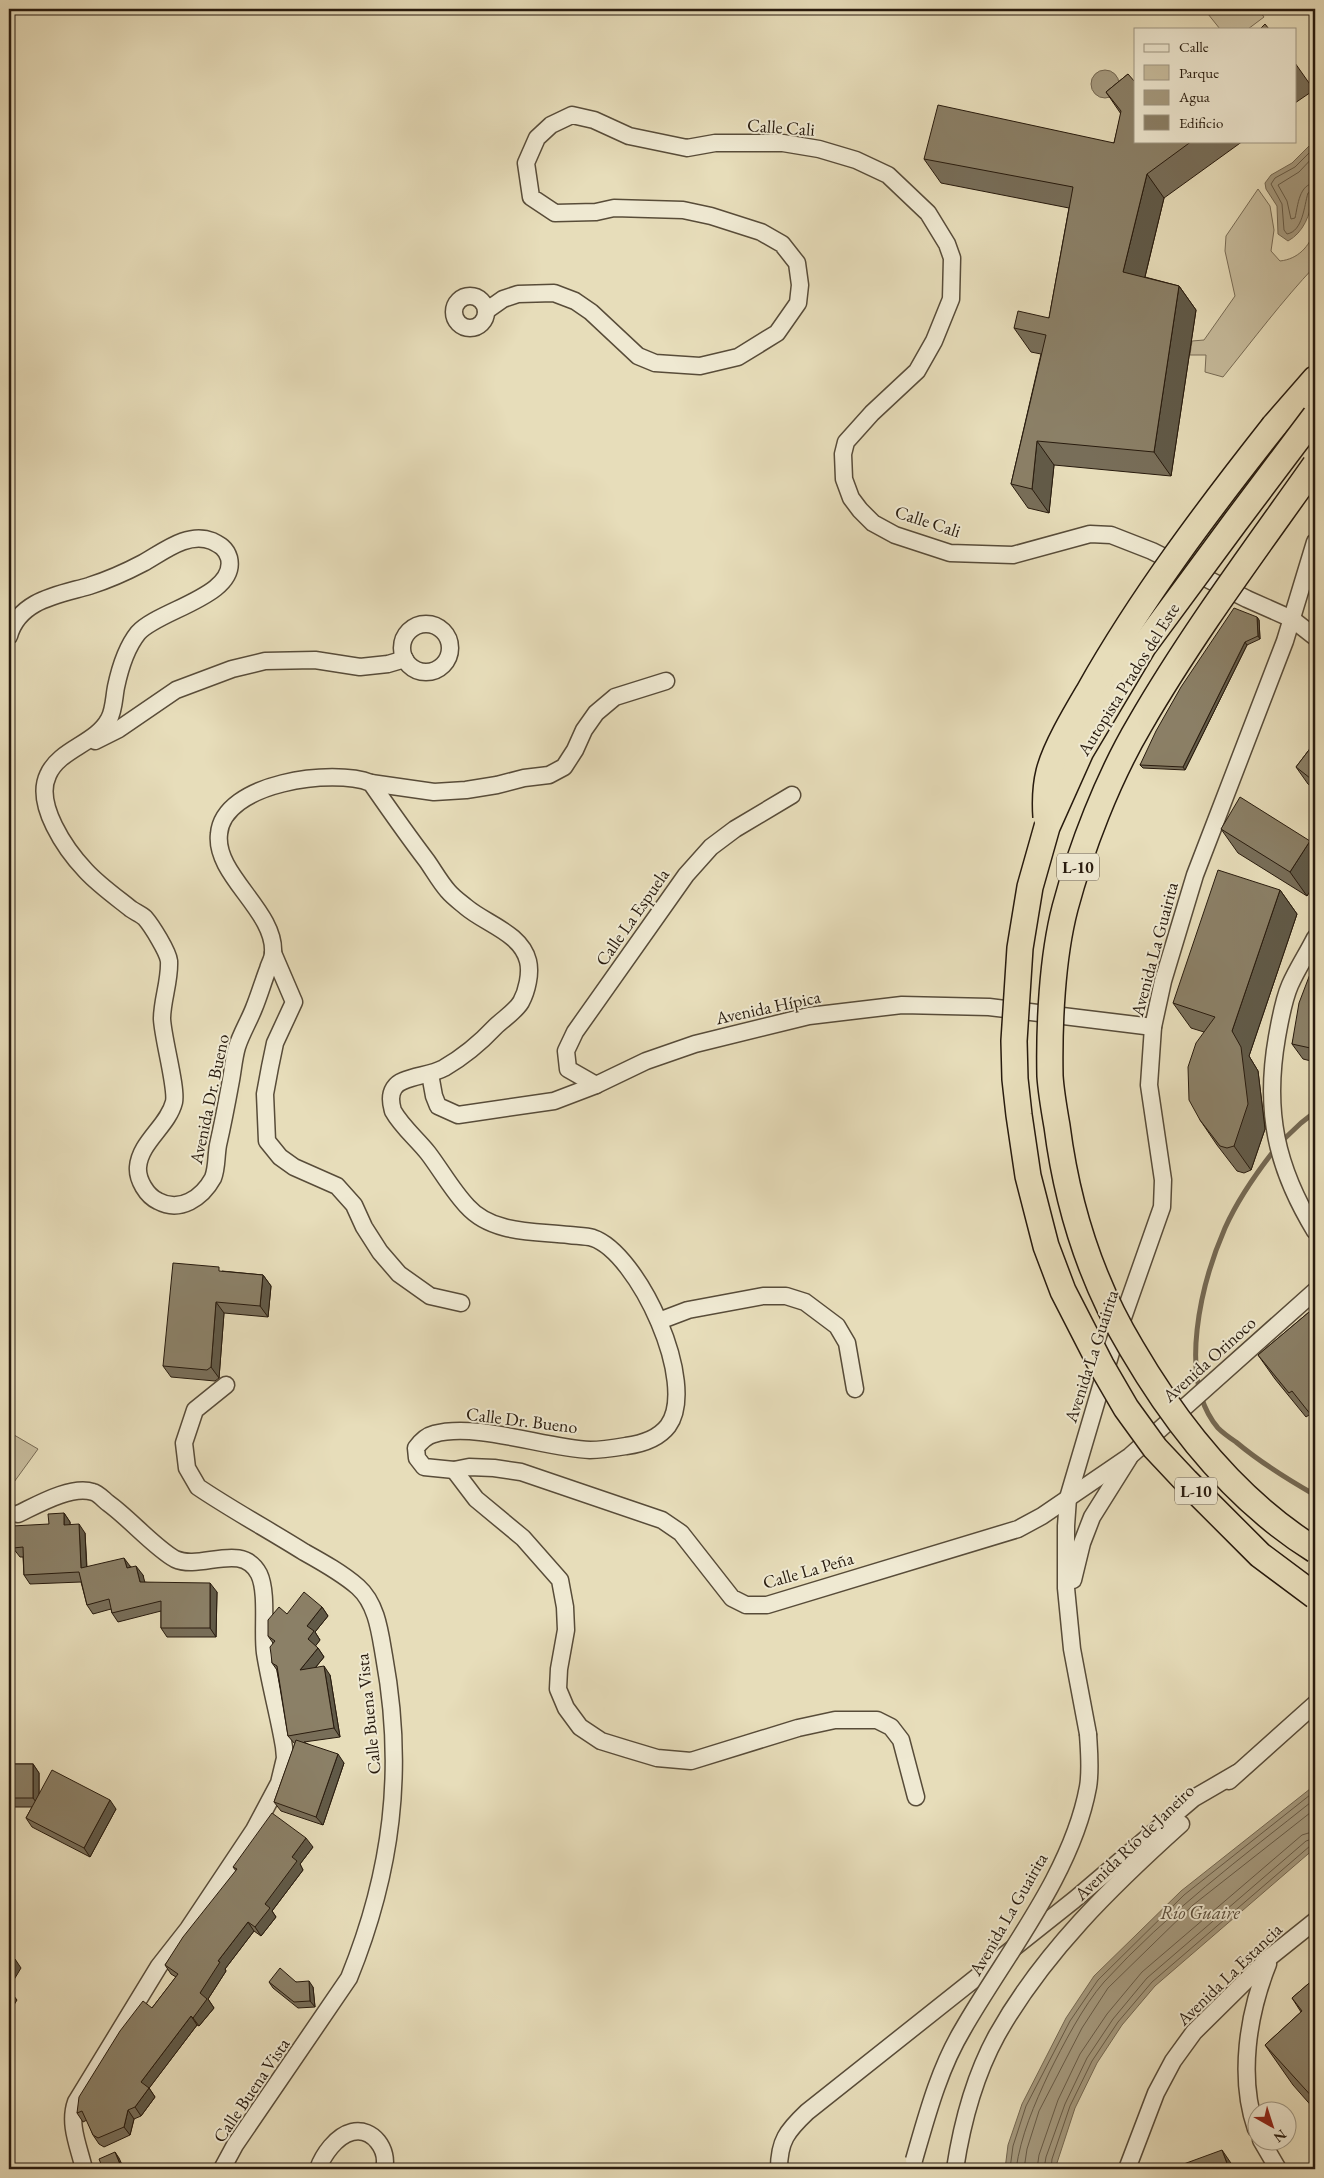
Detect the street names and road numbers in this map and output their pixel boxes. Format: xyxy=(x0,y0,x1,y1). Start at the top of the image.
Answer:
street label: Calle Cali xyxy=(746,113,816,141)
street label: Calle Cali xyxy=(892,500,964,543)
street label: Autopista Prados del Este xyxy=(1071,598,1184,760)
road number: L-10 xyxy=(1057,854,1099,880)
street label: Calle La Espuela xyxy=(590,863,675,970)
street label: Avenida La Guairita xyxy=(1125,878,1183,1020)
street label: Avenida Hípica xyxy=(713,985,823,1030)
street label: Avenida Dr. Bueno xyxy=(184,1032,234,1167)
street label: Avenida La Guairita xyxy=(1058,1286,1124,1426)
street label: Avenida Orinoco xyxy=(1157,1311,1261,1408)
street label: Calle Dr. Bueno xyxy=(465,1402,579,1438)
road number: L-10 xyxy=(1175,1478,1217,1504)
street label: Calle La Peña xyxy=(760,1546,857,1594)
street label: Calle Buena Vista xyxy=(350,1652,386,1776)
street label: Avenida Río de Janeiro xyxy=(1068,1779,1199,1906)
street label: Avenida La Guairita xyxy=(963,1848,1053,1980)
street label: Avenida La Estancia xyxy=(1171,1917,1287,2031)
street label: Calle Buena Vista xyxy=(208,2033,295,2147)

